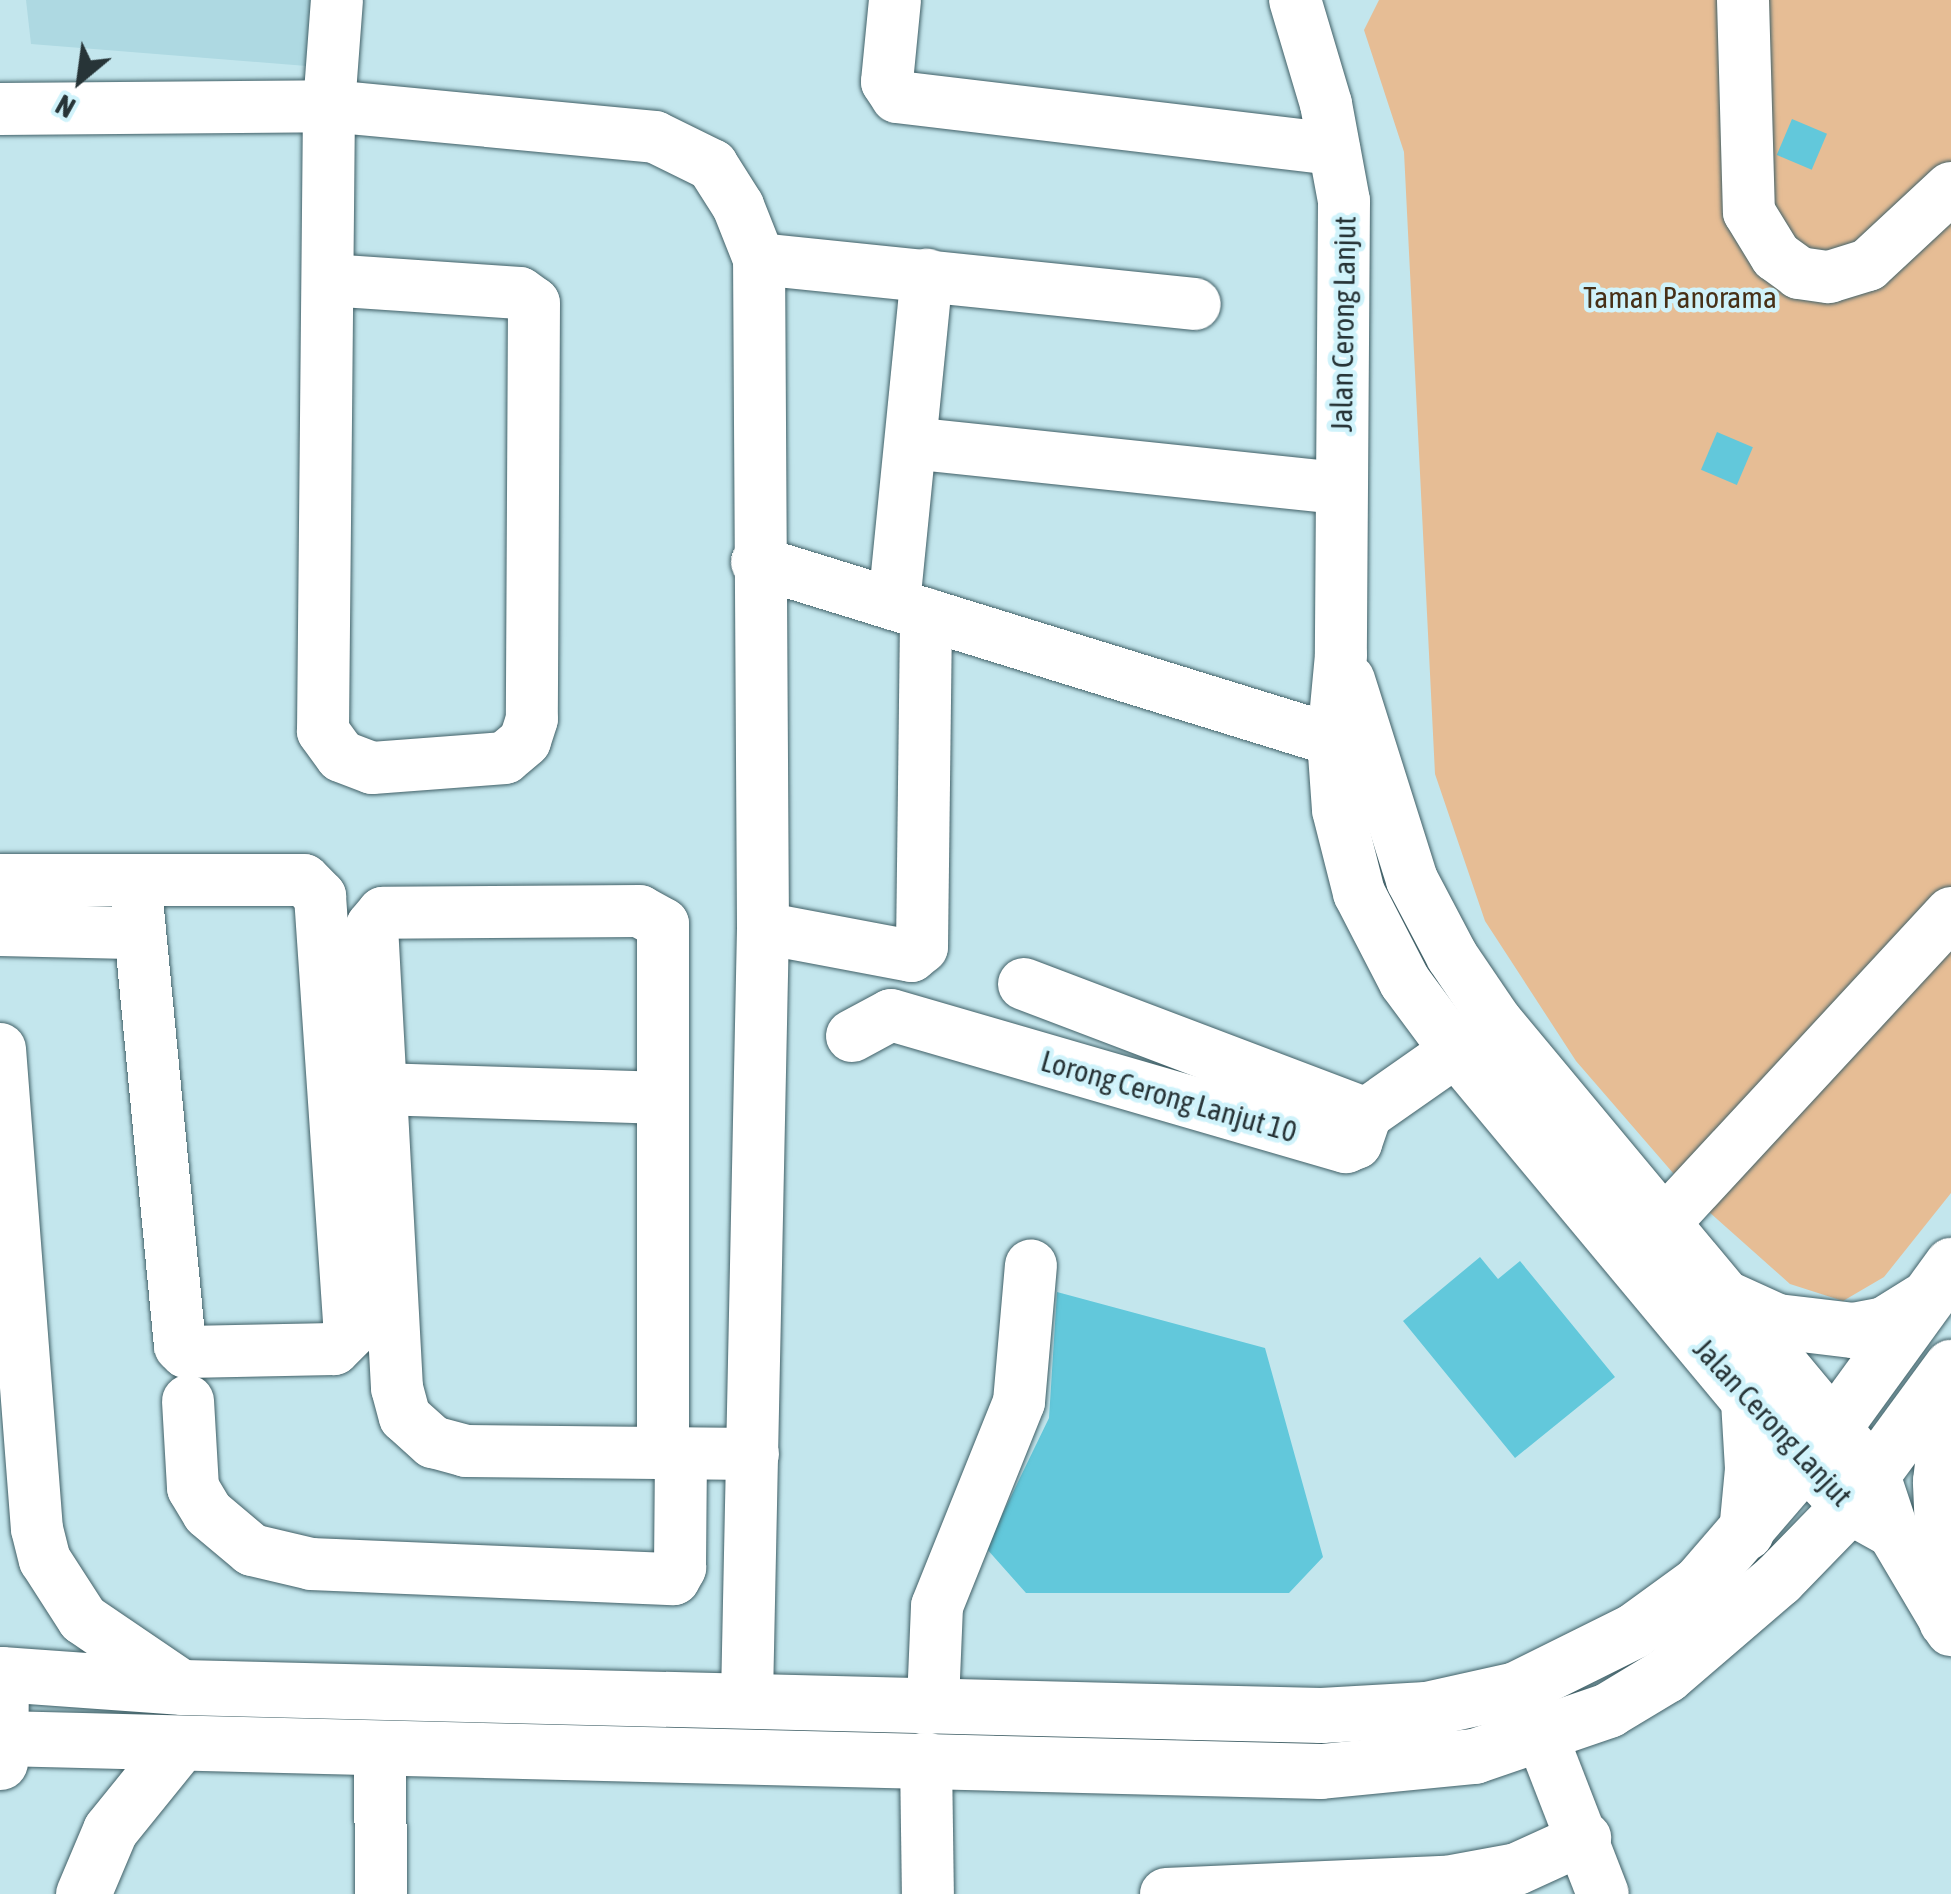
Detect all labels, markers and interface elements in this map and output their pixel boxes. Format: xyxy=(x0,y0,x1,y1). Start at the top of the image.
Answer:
north arrow xyxy=(30,30,130,130)
text: N xyxy=(50,88,80,124)
street label: Jalan Cerong Lanjut xyxy=(1323,216,1363,432)
park label: Taman Panorama xyxy=(1583,279,1777,315)
street label: Lorong Cerong Lanjut 10 xyxy=(1037,1042,1301,1150)
street label: Jalan Cerong Lanjut xyxy=(1686,1331,1860,1513)

